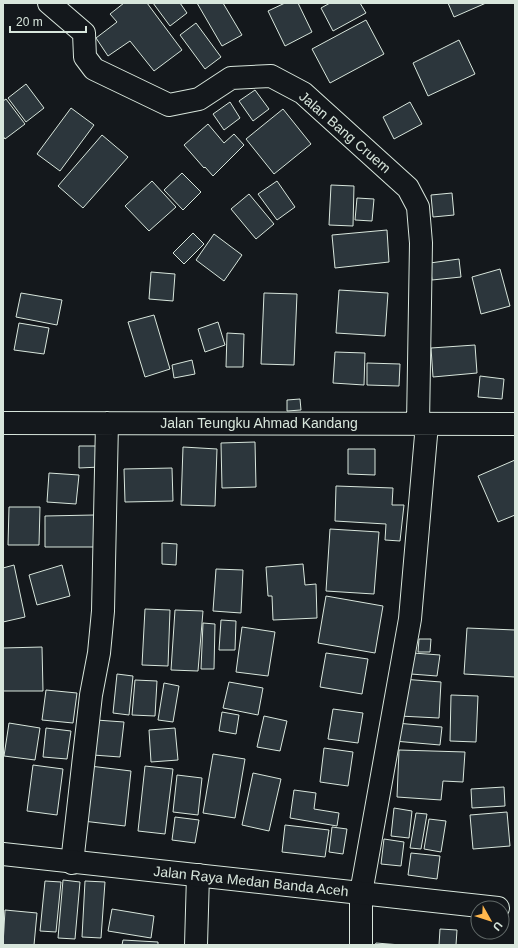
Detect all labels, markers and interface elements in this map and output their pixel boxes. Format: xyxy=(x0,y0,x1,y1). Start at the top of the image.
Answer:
scale bar xyxy=(10,8,86,34)
text: 20 m xyxy=(16,15,43,29)
street label: Jalan Bang Cruem xyxy=(296,88,394,176)
street label: Jalan Teungku Ahmad Kandang xyxy=(160,415,358,431)
street label: Jalan Raya Medan Banda Aceh xyxy=(153,863,349,899)
north arrow xyxy=(470,900,510,940)
text: U xyxy=(491,919,505,933)

